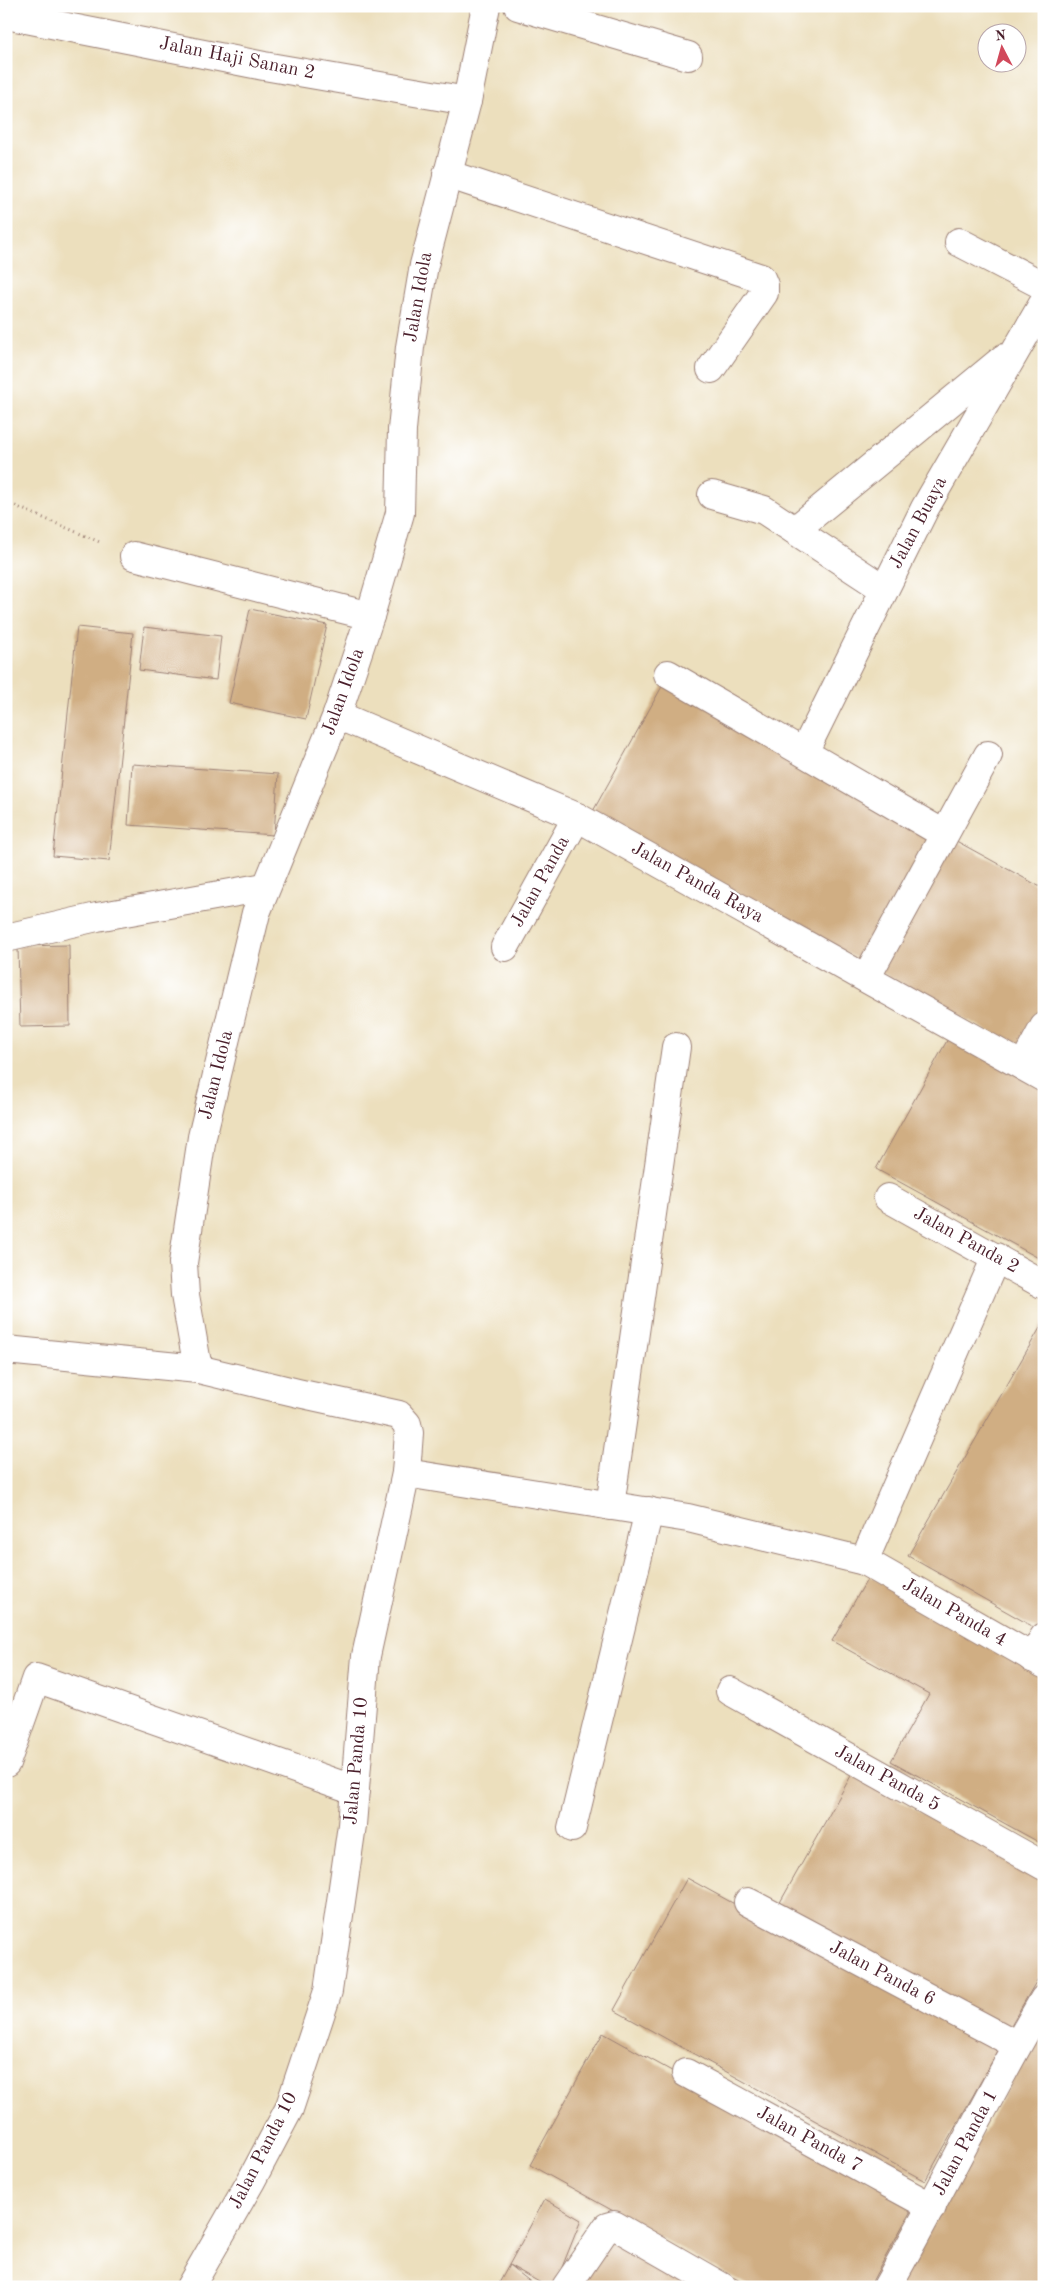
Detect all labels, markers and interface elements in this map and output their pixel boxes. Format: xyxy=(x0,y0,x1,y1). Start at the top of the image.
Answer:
north arrow xyxy=(978,22,1028,72)
text: N xyxy=(995,29,1007,44)
street label: Jalan Haji Sanan 2 xyxy=(158,35,316,83)
street label: Jalan Idola xyxy=(402,250,436,344)
street label: Jalan Buaya xyxy=(887,473,951,572)
street label: Jalan Idola xyxy=(319,645,369,738)
street label: Jalan Panda xyxy=(508,833,574,931)
street label: Jalan Panda Raya xyxy=(628,839,767,927)
street label: Jalan Idola xyxy=(197,1028,237,1121)
street label: Jalan Panda 2 xyxy=(910,1204,1022,1278)
street label: Jalan Panda 4 xyxy=(899,1575,1009,1651)
street label: Jalan Panda 10 xyxy=(342,1696,372,1826)
street label: Jalan Panda 5 xyxy=(831,1742,943,1816)
street label: Jalan Panda 6 xyxy=(826,1938,938,2010)
street label: Jalan Panda 1 xyxy=(930,2087,1002,2199)
street label: Jalan Panda 10 xyxy=(226,2090,302,2212)
street label: Jalan Panda 7 xyxy=(753,2103,865,2177)

